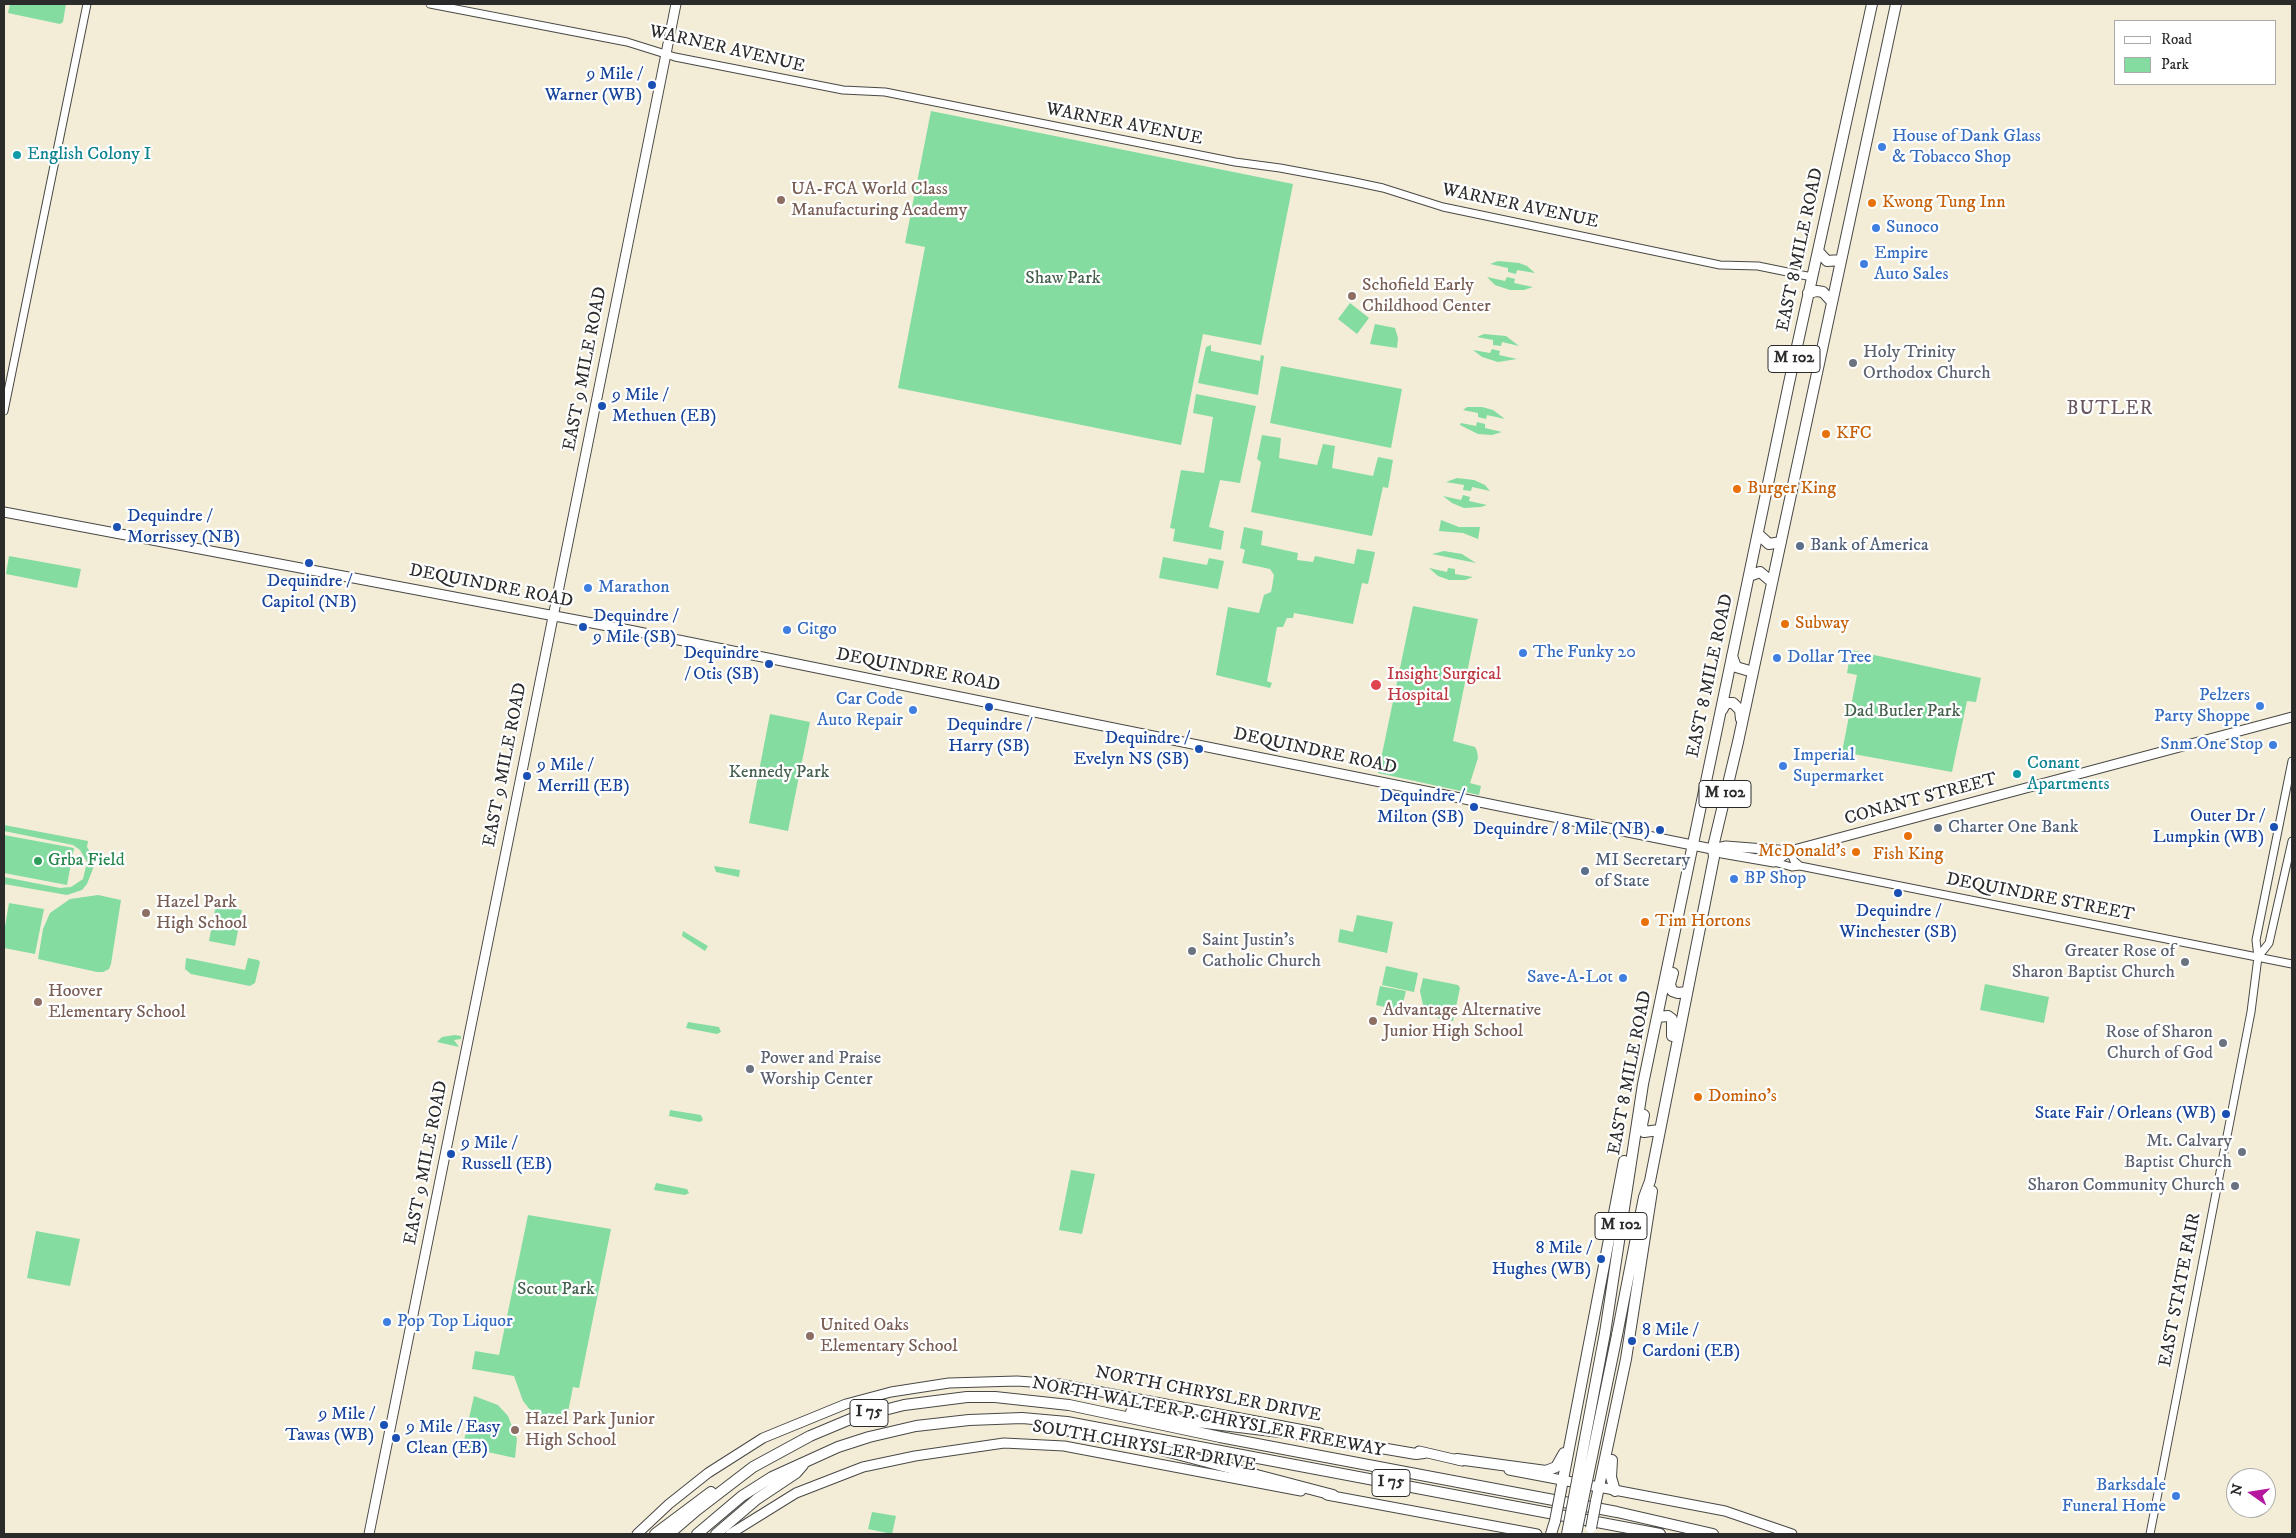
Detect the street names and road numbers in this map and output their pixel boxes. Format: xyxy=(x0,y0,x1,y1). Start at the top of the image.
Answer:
street label: WARNER AVENUE xyxy=(647,22,807,78)
street label: WARNER AVENUE xyxy=(1044,99,1204,151)
street label: EAST 8 MILE ROAD xyxy=(1773,166,1829,334)
street label: WARNER AVENUE xyxy=(1440,180,1600,234)
street label: EAST 9 MILE ROAD xyxy=(559,285,613,453)
road number: M 102 xyxy=(1768,346,1820,372)
street label: DEQUINDRE ROAD xyxy=(407,561,575,613)
street label: EAST 8 MILE ROAD xyxy=(1683,592,1739,760)
street label: DEQUINDRE ROAD xyxy=(834,645,1002,697)
street label: EAST 9 MILE ROAD xyxy=(479,681,533,849)
street label: DEQUINDRE ROAD xyxy=(1231,724,1399,780)
street label: CONANT STREET xyxy=(1842,769,2000,831)
road number: M 102 xyxy=(1699,781,1751,808)
street label: DEQUINDRE STREET xyxy=(1944,869,2136,927)
street label: EAST 8 MILE ROAD xyxy=(1604,989,1658,1157)
street label: EAST 9 MILE ROAD xyxy=(400,1079,454,1247)
street label: EAST STATE FAIR xyxy=(2155,1211,2207,1369)
road number: M 102 xyxy=(1595,1212,1647,1240)
street label: NORTH CHRYSLER DRIVE xyxy=(1093,1362,1323,1428)
street label: NORTH WALTER P. CHRYSLER FREEWAY xyxy=(1030,1373,1386,1463)
road number: I 75 xyxy=(850,1400,888,1426)
street label: SOUTH CHRYSLER DRIVE xyxy=(1031,1417,1257,1477)
road number: I 75 xyxy=(1372,1470,1410,1496)

